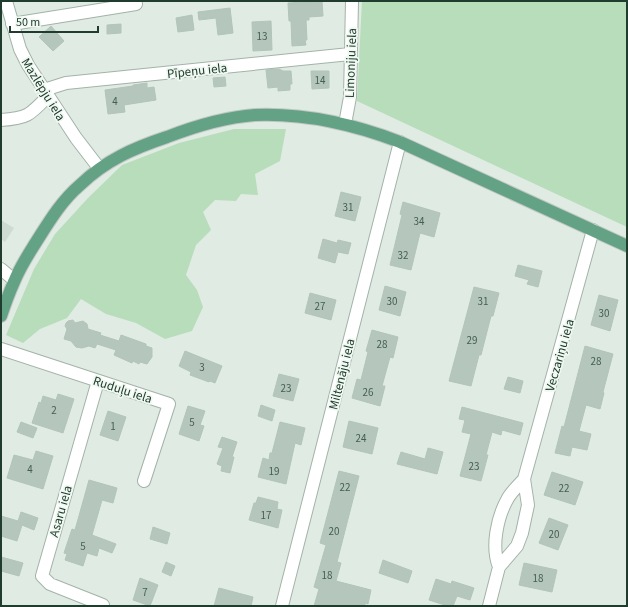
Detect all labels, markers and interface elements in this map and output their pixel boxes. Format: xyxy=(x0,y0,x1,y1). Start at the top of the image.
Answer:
scale bar xyxy=(10,8,98,34)
text: 50 m xyxy=(16,14,40,31)
street label: Limoniju iela xyxy=(341,28,361,98)
house number: 13 xyxy=(257,29,267,44)
street label: Mazlēpju iela xyxy=(17,55,70,124)
street label: Pīpeņu iela xyxy=(166,59,228,83)
house number: 14 xyxy=(315,73,326,88)
house number: 4 xyxy=(112,94,118,109)
house number: 31 xyxy=(343,200,353,215)
house number: 34 xyxy=(414,214,425,229)
house number: 32 xyxy=(398,248,408,263)
house number: 30 xyxy=(387,294,397,309)
house number: 31 xyxy=(478,294,488,309)
house number: 27 xyxy=(315,299,325,314)
house number: 30 xyxy=(599,306,609,321)
street label: Veczariņu iela xyxy=(541,317,579,394)
house number: 29 xyxy=(467,333,477,348)
street label: Miltenāju iela xyxy=(324,337,359,412)
house number: 28 xyxy=(377,337,388,352)
house number: 28 xyxy=(591,354,602,369)
house number: 3 xyxy=(199,360,205,375)
street label: Ruduļu iela xyxy=(91,372,155,408)
house number: 23 xyxy=(281,381,291,396)
house number: 26 xyxy=(363,385,374,400)
house number: 2 xyxy=(51,403,57,418)
house number: 5 xyxy=(189,415,195,430)
house number: 1 xyxy=(110,419,116,434)
house number: 24 xyxy=(356,431,367,446)
house number: 23 xyxy=(469,459,479,474)
house number: 4 xyxy=(27,462,33,477)
house number: 19 xyxy=(269,464,279,479)
house number: 22 xyxy=(340,480,350,495)
house number: 22 xyxy=(559,481,569,496)
street label: Asaru iela xyxy=(45,483,77,539)
house number: 17 xyxy=(261,508,271,523)
house number: 20 xyxy=(329,524,339,539)
house number: 20 xyxy=(549,527,559,542)
house number: 5 xyxy=(80,539,86,554)
house number: 18 xyxy=(322,568,333,583)
house number: 18 xyxy=(533,571,544,586)
house number: 7 xyxy=(142,585,148,600)

